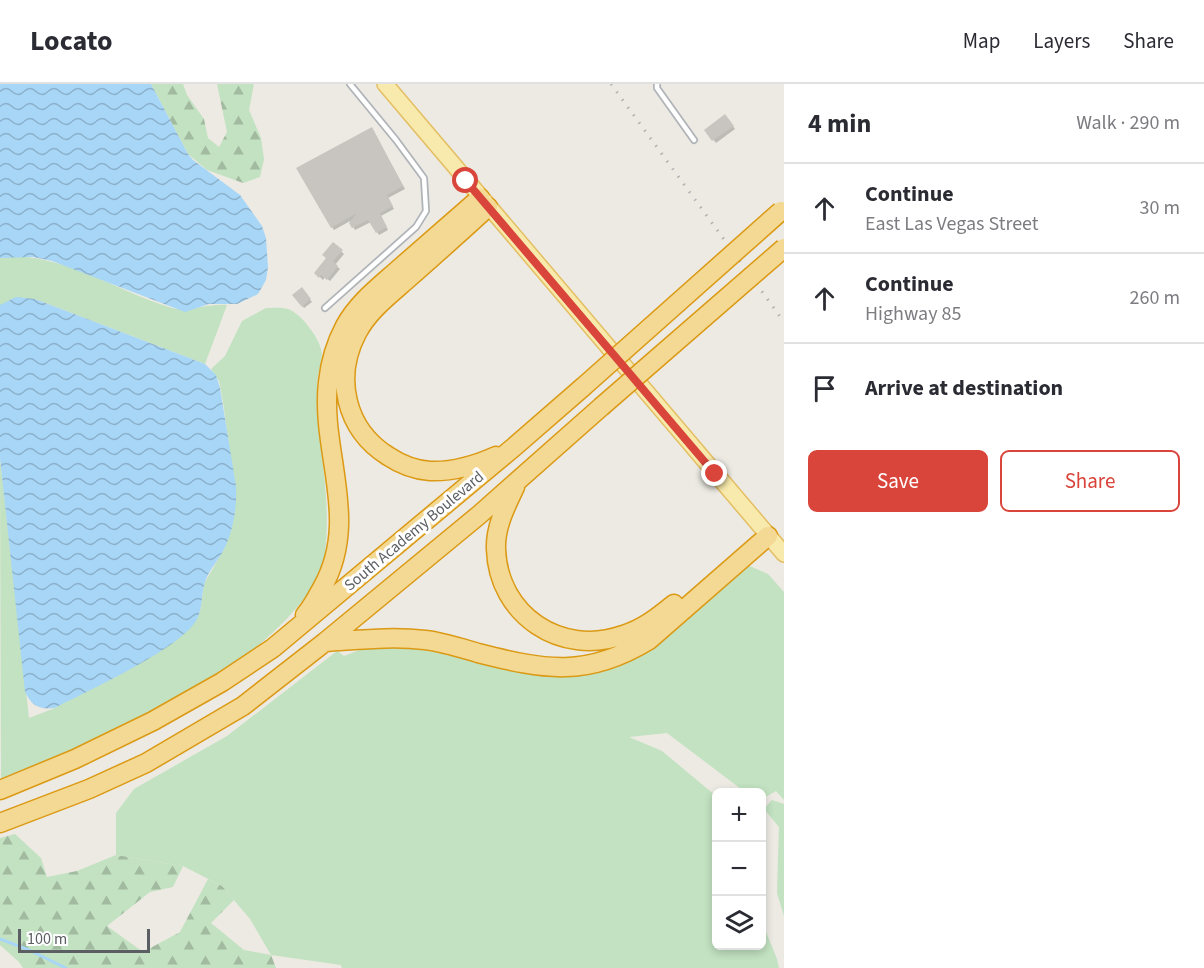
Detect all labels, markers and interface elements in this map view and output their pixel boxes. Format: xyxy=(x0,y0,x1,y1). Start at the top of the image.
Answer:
text: Locato xyxy=(30,21,112,61)
text: Map xyxy=(963,26,1000,56)
text: Layers xyxy=(1033,26,1090,56)
text: Share xyxy=(1123,26,1174,56)
text: 4 min xyxy=(808,105,871,142)
text: Walk · 290 m xyxy=(1076,109,1180,137)
route start xyxy=(452,167,478,193)
text: Continue xyxy=(865,178,954,210)
icon: ahead xyxy=(808,192,841,225)
text: 30 m xyxy=(1140,194,1180,222)
text: East Las Vegas Street xyxy=(865,210,1039,238)
text: Continue xyxy=(865,268,954,300)
icon: ahead xyxy=(808,282,841,315)
text: 260 m xyxy=(1130,284,1180,312)
text: Highway 85 xyxy=(865,300,961,328)
icon: arrive xyxy=(808,372,841,405)
text: Arrive at destination xyxy=(865,372,1063,404)
button: Save xyxy=(808,450,988,512)
button: Share xyxy=(1000,450,1180,512)
route end xyxy=(701,460,727,486)
street label: South Academy Boulevard xyxy=(339,466,489,596)
map controls xyxy=(712,788,766,950)
button: + xyxy=(712,788,766,842)
button: − xyxy=(712,842,766,896)
button: layers xyxy=(712,896,766,950)
scale bar xyxy=(18,926,150,954)
text: 100 m xyxy=(27,928,67,950)

